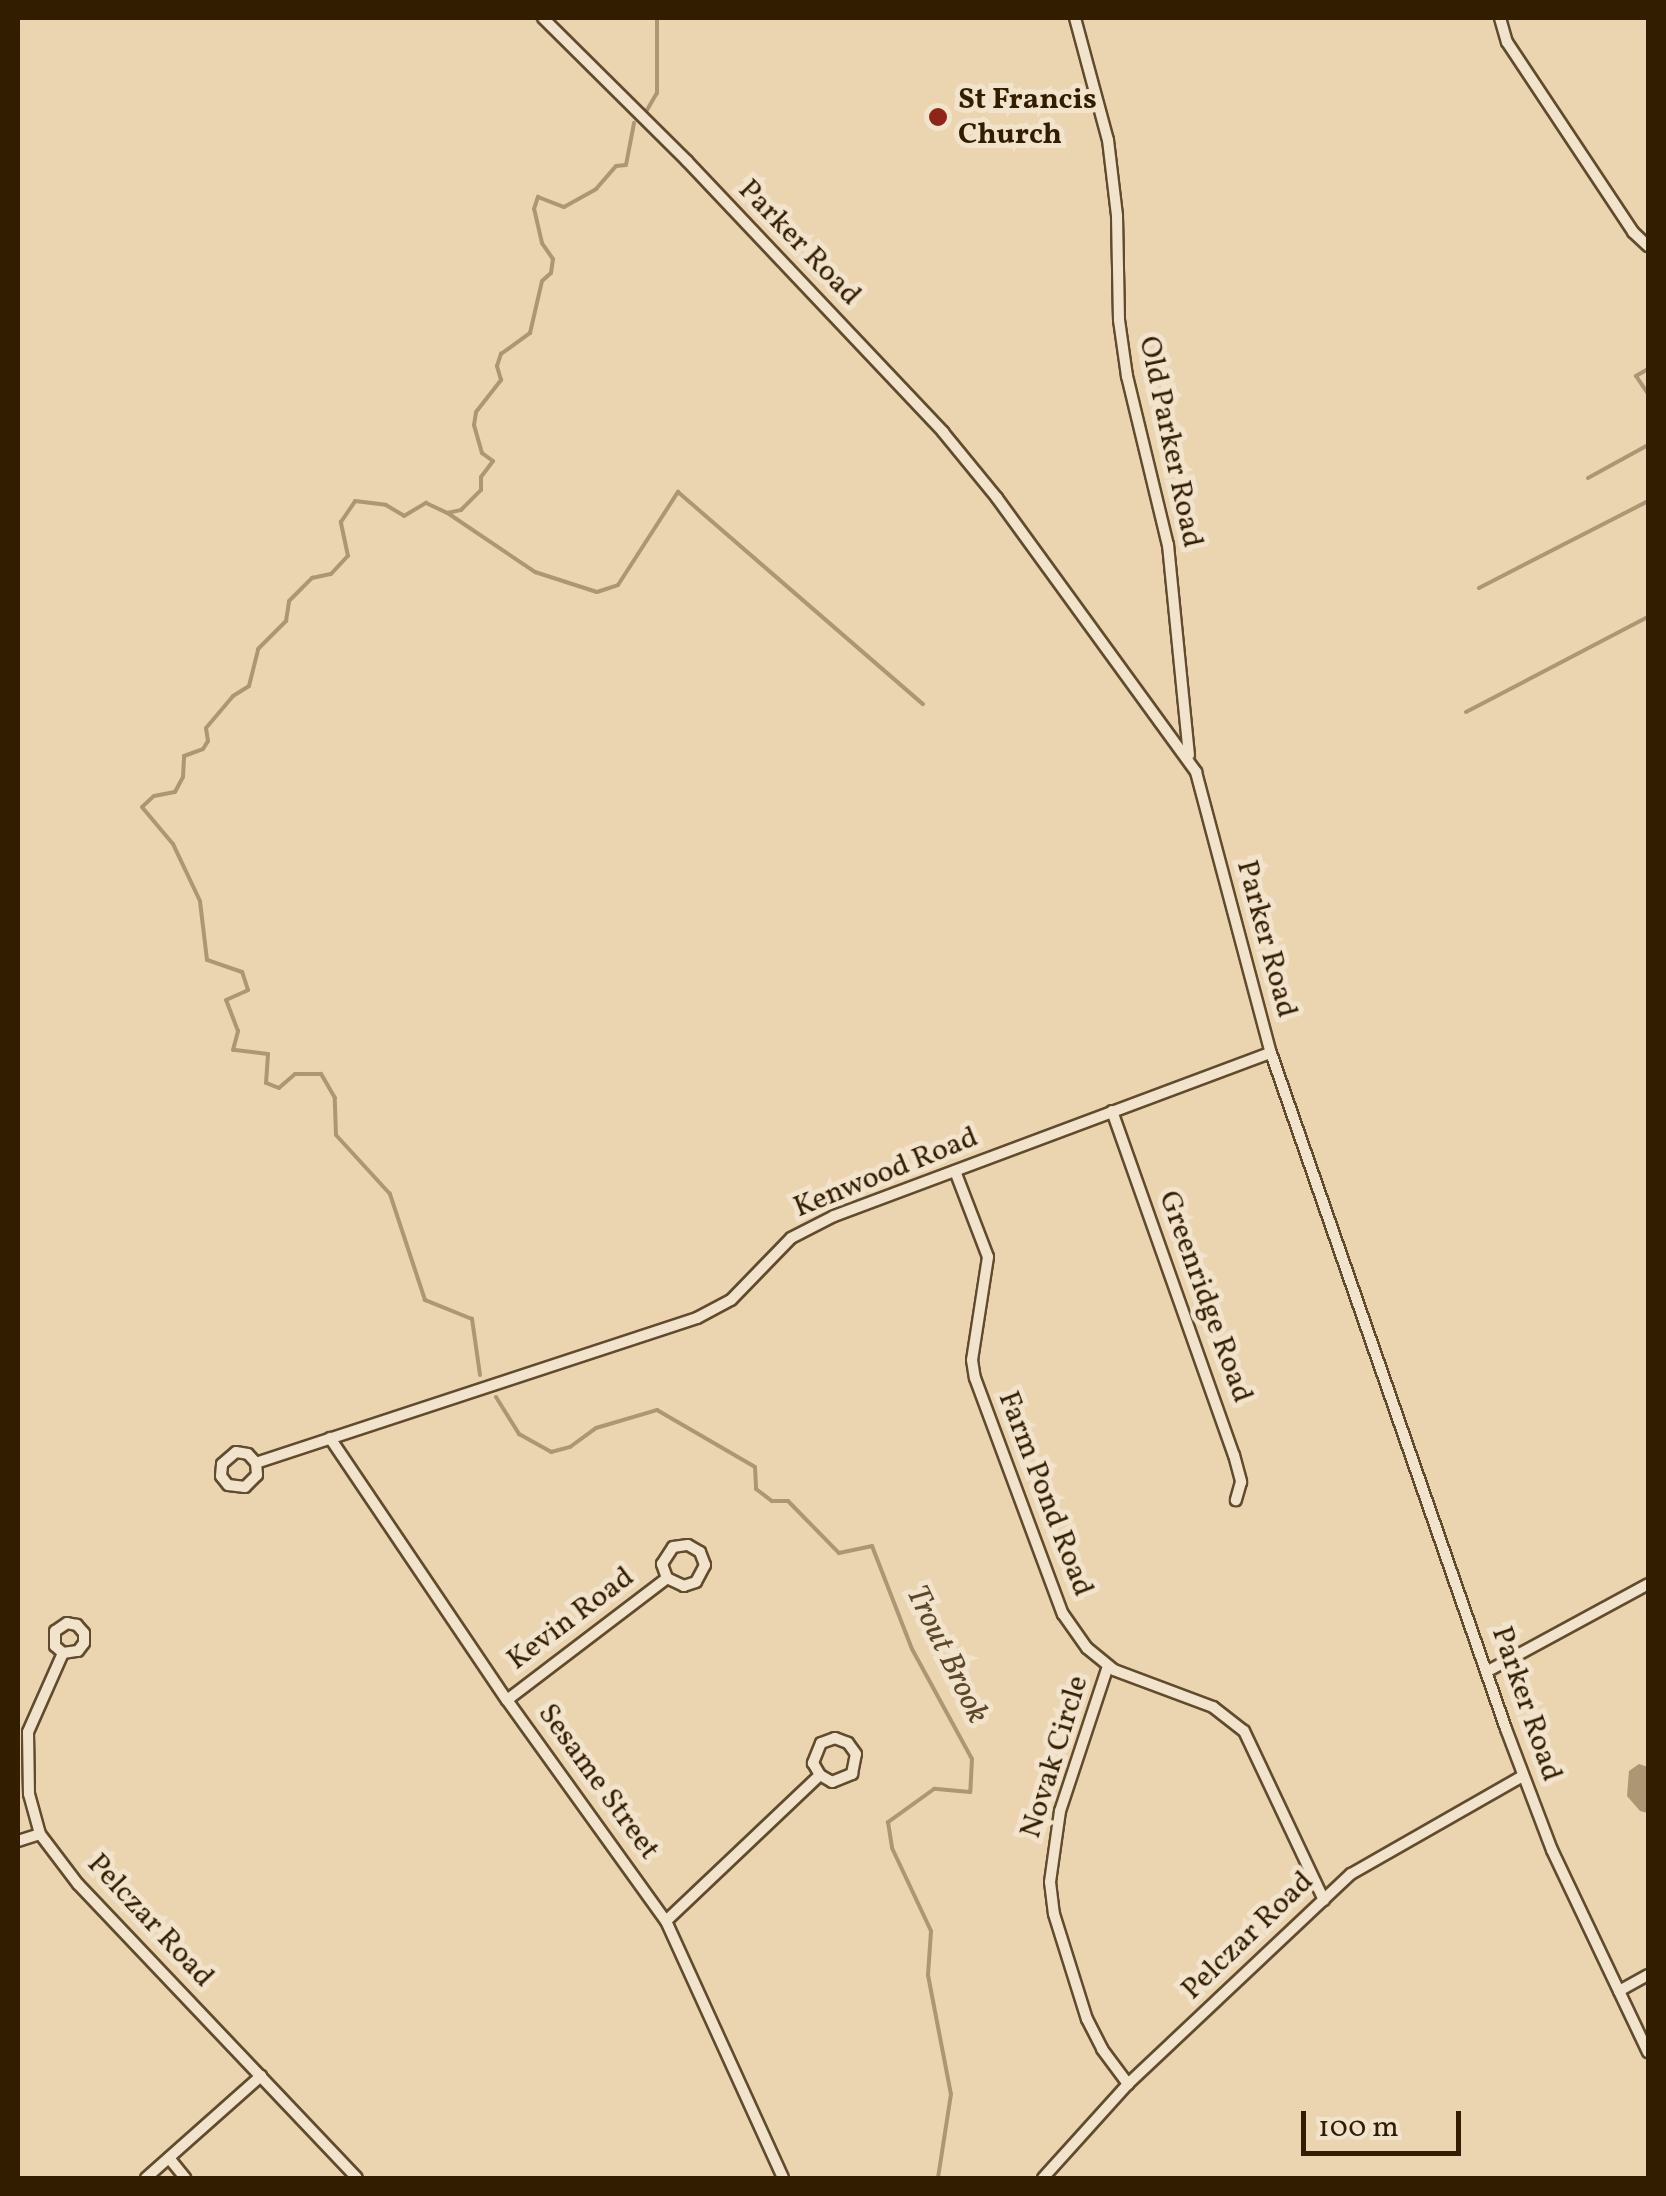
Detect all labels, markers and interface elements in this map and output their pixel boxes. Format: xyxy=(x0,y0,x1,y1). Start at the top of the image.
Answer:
place label: St Francis Church xyxy=(958,82,1097,152)
marker: St Francis Church xyxy=(927,106,949,128)
street label: Parker Road xyxy=(730,172,868,314)
street label: Old Parker Road xyxy=(1130,333,1210,551)
street label: Parker Road xyxy=(1228,856,1304,1022)
street label: Kenwood Road xyxy=(789,1120,983,1226)
street label: Greenridge Road xyxy=(1150,1186,1260,1408)
street label: Farm Pond Road xyxy=(989,1386,1101,1602)
street label: Kevin Road xyxy=(500,1560,642,1678)
water label: Trout Brook xyxy=(896,1580,996,1730)
street label: Parker Road xyxy=(1483,1622,1569,1786)
street label: Novak Circle xyxy=(1013,1671,1097,1843)
street label: Sesame Street xyxy=(529,1697,667,1867)
street label: Pelczar Road xyxy=(79,1847,221,1995)
street label: Pelczar Road xyxy=(1174,1864,1322,2008)
scale bar xyxy=(1306,2091,1466,2153)
text: 100 m xyxy=(1318,2107,1399,2149)

